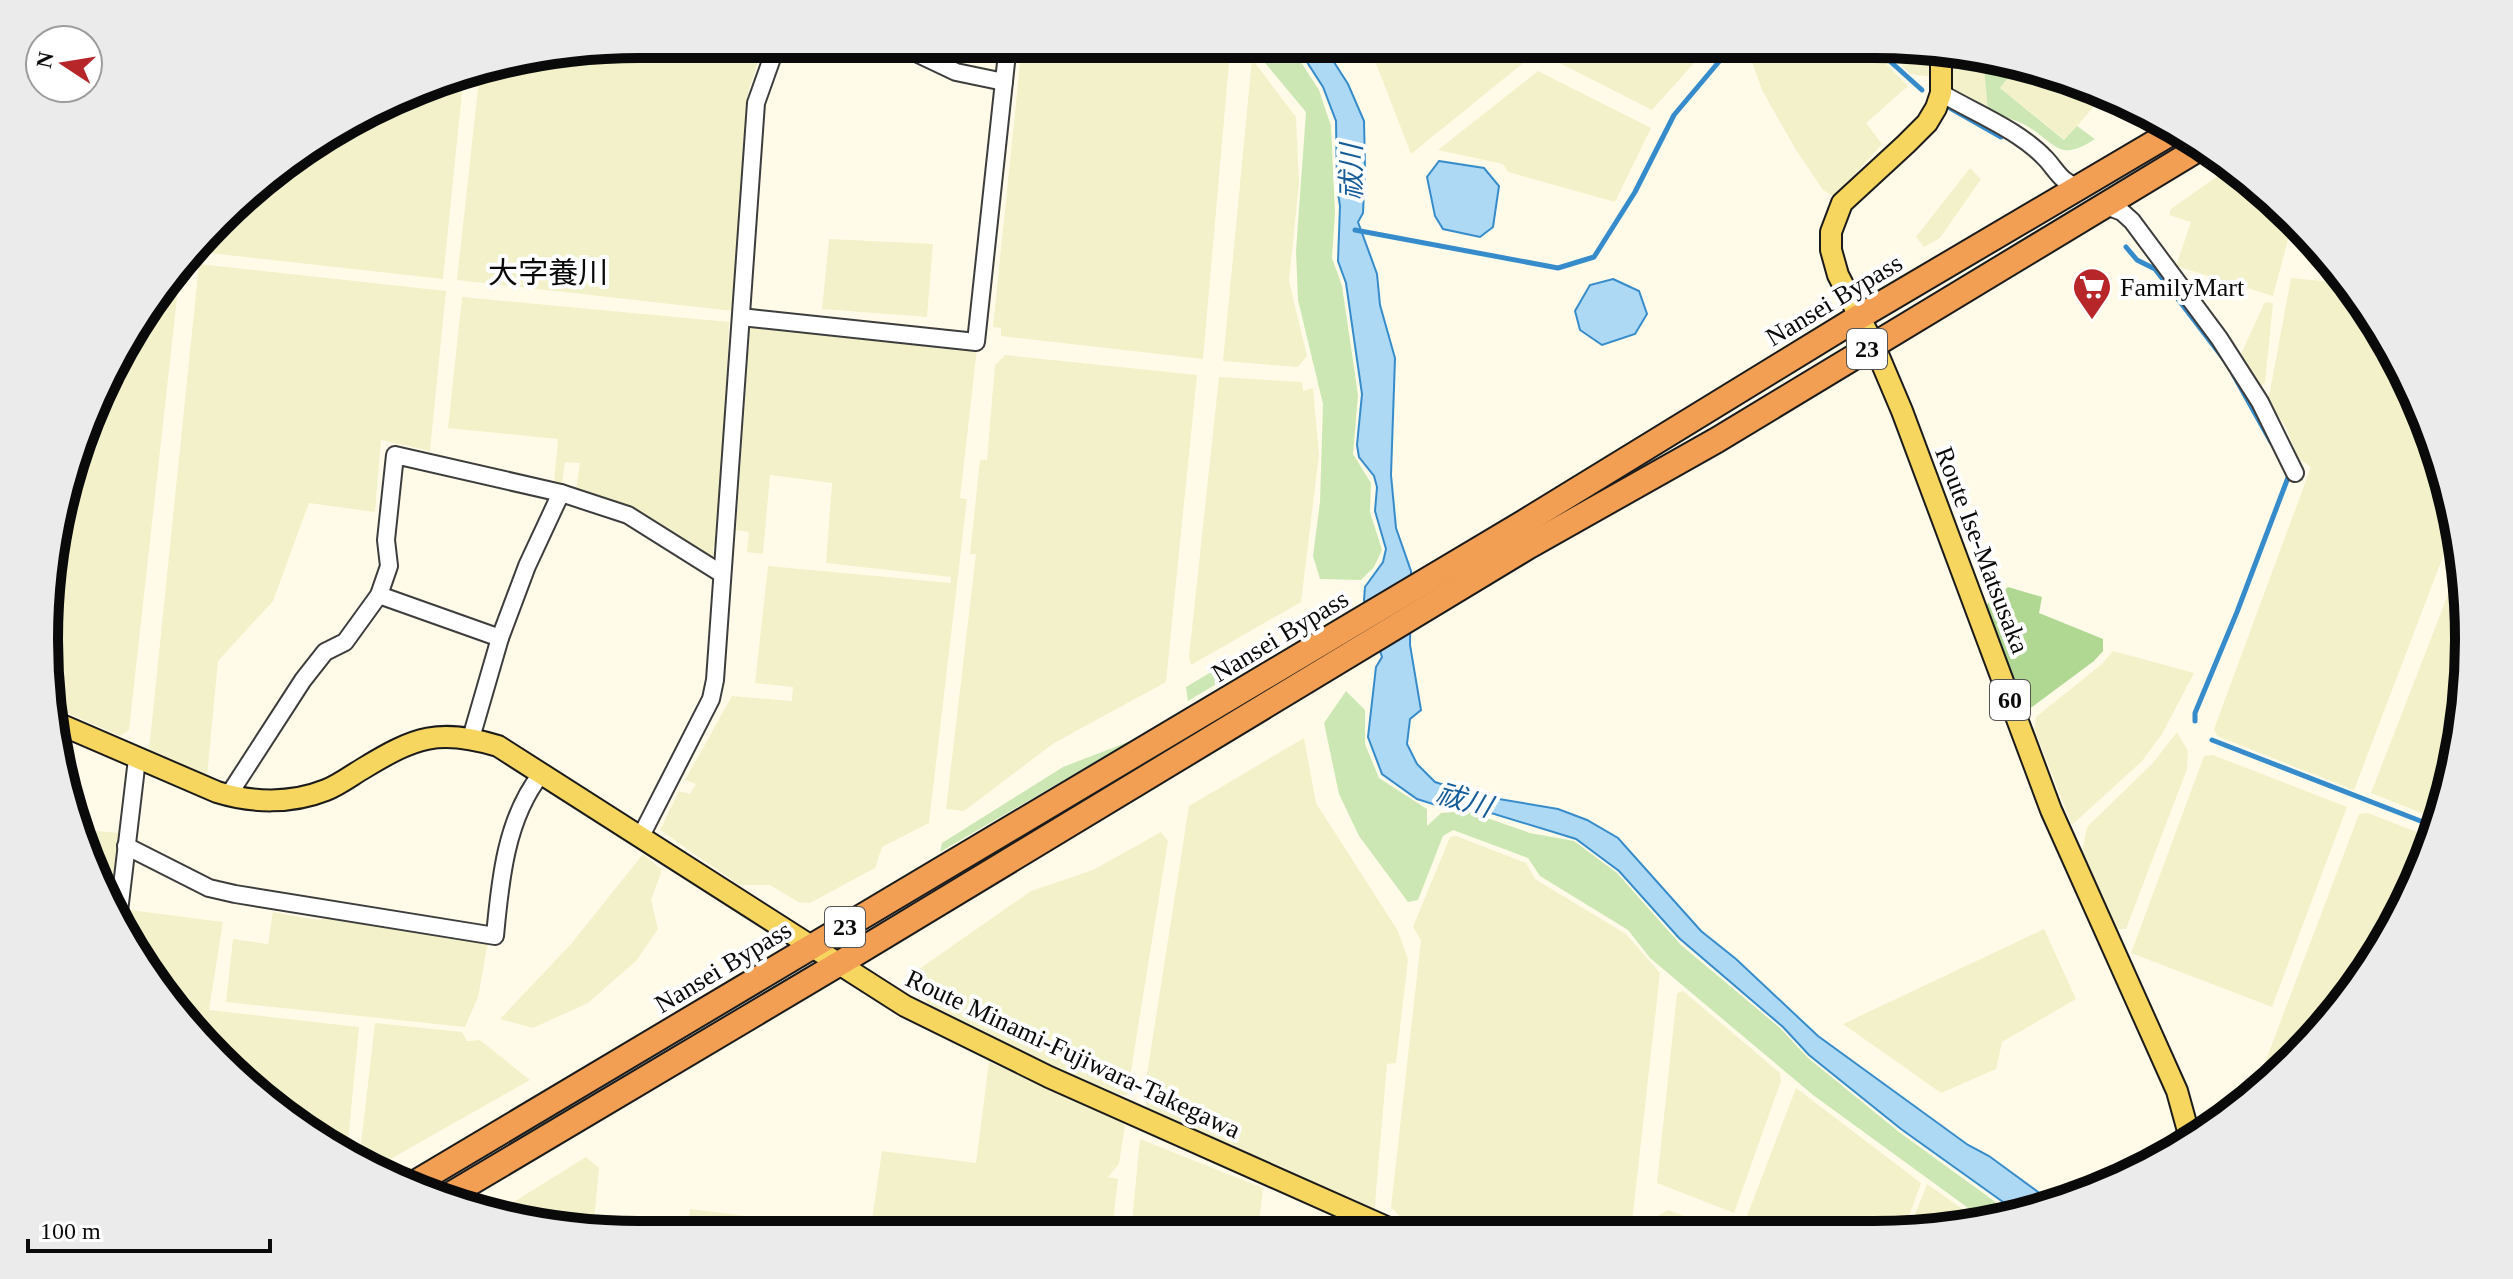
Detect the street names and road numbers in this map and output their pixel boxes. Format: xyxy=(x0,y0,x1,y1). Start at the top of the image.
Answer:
street label: Nansei Bypass xyxy=(1761,248,1907,352)
road number: 23 xyxy=(1847,329,1887,369)
street label: Route Ise-Matsusaka xyxy=(1929,443,2035,658)
street label: Nansei Bypass xyxy=(1207,584,1353,688)
road number: 60 xyxy=(1990,680,2030,720)
road number: 23 xyxy=(825,907,865,947)
street label: Nansei Bypass xyxy=(650,915,796,1019)
street label: Route Minami-Fujiwara-Takegawa xyxy=(901,964,1245,1145)

